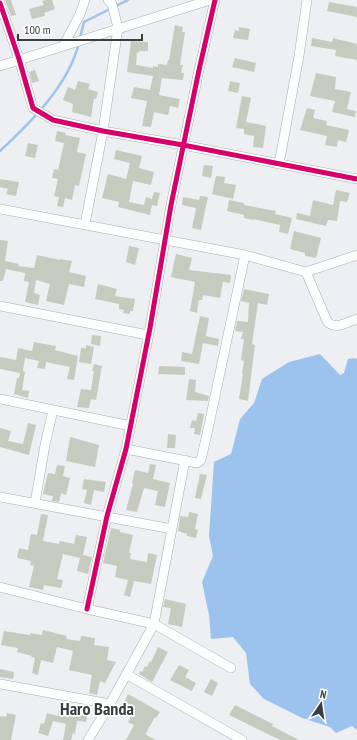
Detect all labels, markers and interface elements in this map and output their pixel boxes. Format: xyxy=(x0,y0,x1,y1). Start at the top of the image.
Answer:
scale bar xyxy=(18,16,142,42)
text: 100 m xyxy=(24,22,51,37)
north arrow xyxy=(301,684,341,724)
text: N xyxy=(319,687,328,702)
district label: Haro Banda xyxy=(60,697,134,720)

